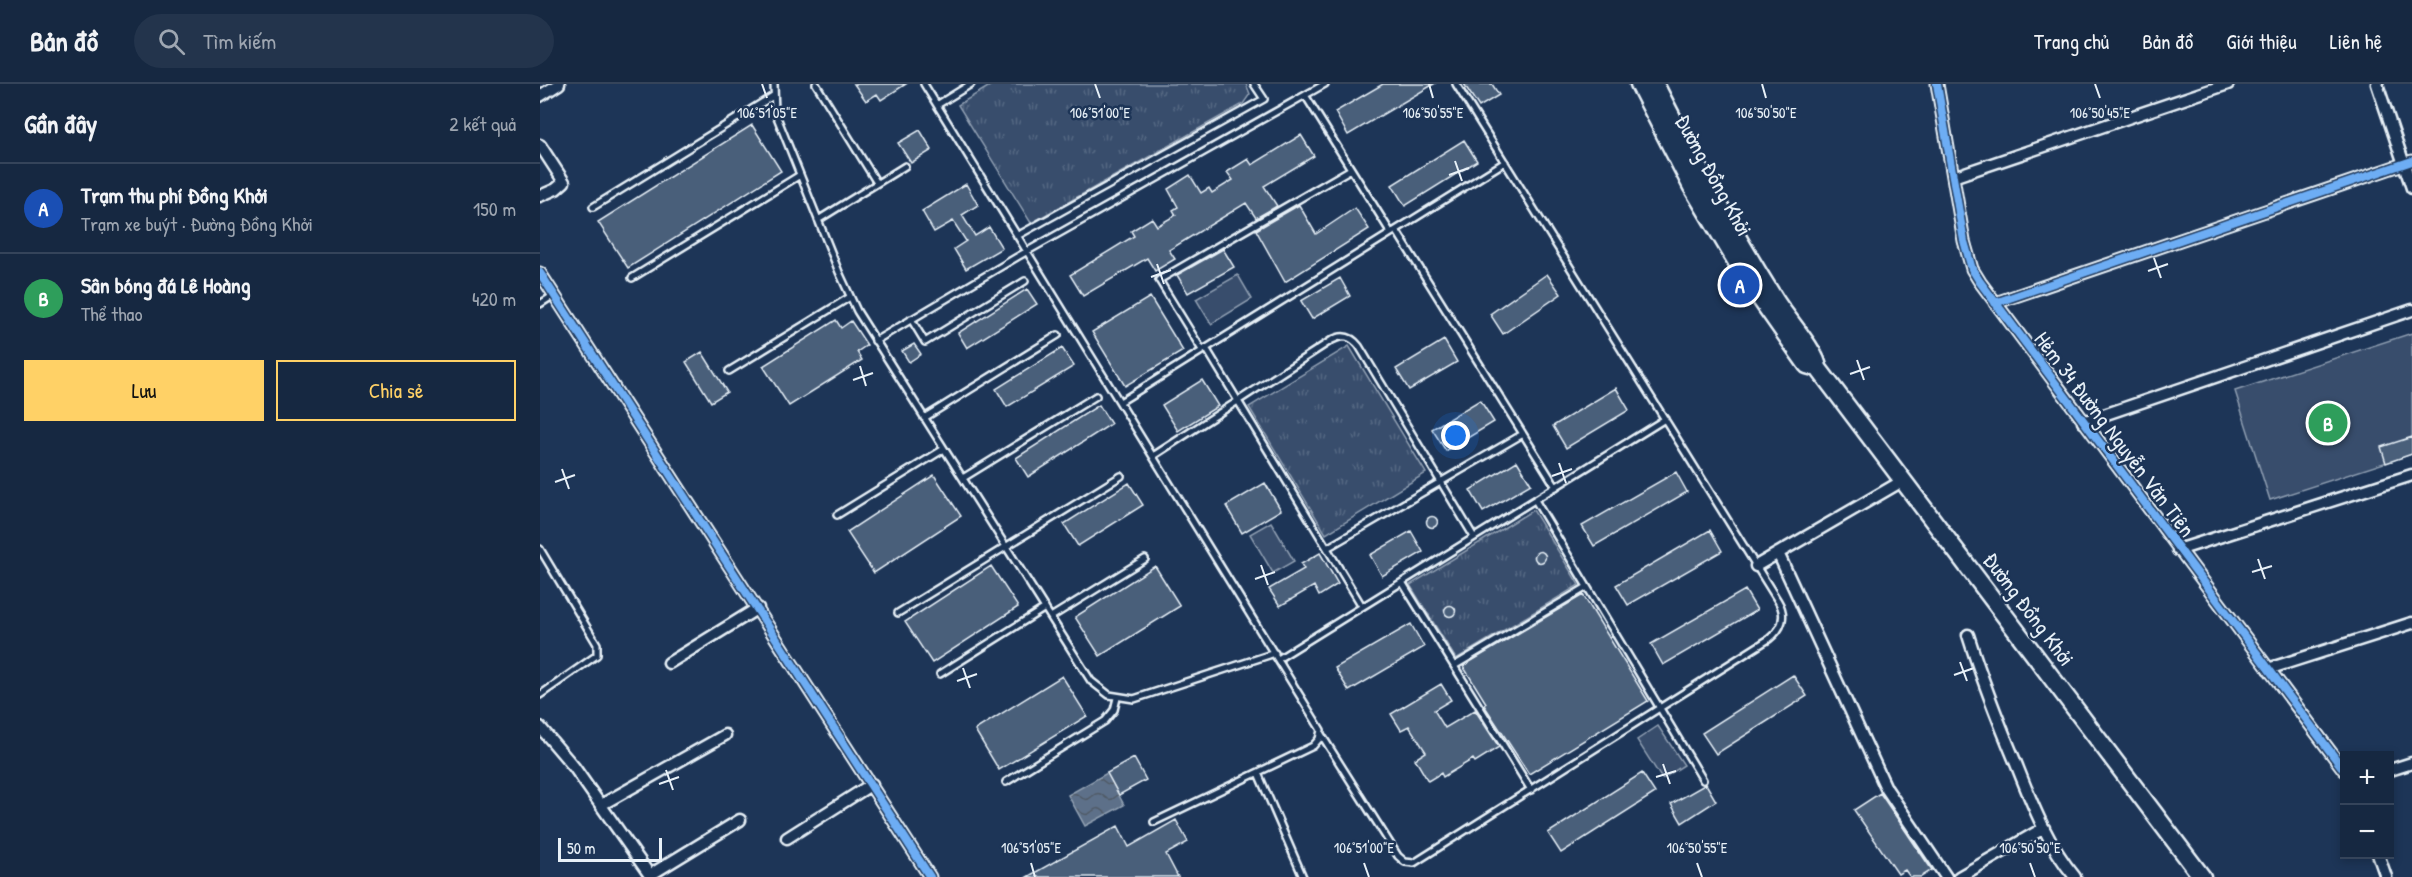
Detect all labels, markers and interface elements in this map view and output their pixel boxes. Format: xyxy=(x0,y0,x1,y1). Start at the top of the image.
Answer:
search box xyxy=(134,14,554,68)
text: Bản đồ xyxy=(30,22,98,60)
icon: search xyxy=(155,25,188,58)
text: Tìm kiếm xyxy=(203,26,276,56)
text: Trang chủ xyxy=(2034,27,2109,56)
text: Bản đồ xyxy=(2142,27,2193,56)
text: Giới thiệu xyxy=(2226,27,2297,56)
text: Liên hệ xyxy=(2330,27,2382,56)
text: 106°51'05"E xyxy=(737,102,797,123)
text: 106°51'00"E xyxy=(1070,102,1131,123)
text: 106°50'55"E xyxy=(1402,102,1464,123)
text: 106°50'50"E xyxy=(1735,102,1797,123)
text: 106°50'45"E xyxy=(2070,102,2131,123)
text: Gần đây xyxy=(24,106,97,141)
street label: Đường Đồng Khởi xyxy=(1668,109,1760,241)
text: 2 kết quả xyxy=(449,110,516,137)
text: Trạm thu phí Đồng Khởi xyxy=(81,180,268,210)
text: A xyxy=(39,195,48,222)
text: 150 m xyxy=(473,195,516,222)
text: Trạm xe buýt · Đường Đồng Khởi xyxy=(81,210,313,237)
pin: A xyxy=(1720,262,1760,308)
text: Sân bóng đá Lê Hoàng xyxy=(81,270,251,300)
text: B xyxy=(38,285,49,312)
text: 420 m xyxy=(472,285,516,312)
text: Thể thao xyxy=(81,300,143,327)
street label: Hẻm 34 Đường Nguyễn Văn Tiên xyxy=(2028,325,2202,543)
button: Lưu xyxy=(24,360,264,421)
button: Chia sẻ xyxy=(276,360,516,421)
pin: B xyxy=(2308,400,2348,446)
your location xyxy=(1441,421,1470,450)
street label: Đường Đồng Khởi xyxy=(1976,546,2082,672)
map controls xyxy=(2340,751,2394,859)
button: + xyxy=(2340,751,2394,805)
button: − xyxy=(2340,805,2394,859)
scale bar xyxy=(558,835,662,862)
text: 50 m xyxy=(567,837,596,859)
text: 106°51'05"E xyxy=(1001,837,1061,858)
text: 106°51'00"E xyxy=(1334,837,1395,858)
text: 106°50'55"E xyxy=(1666,837,1728,858)
text: 106°50'50"E xyxy=(1999,837,2061,858)

